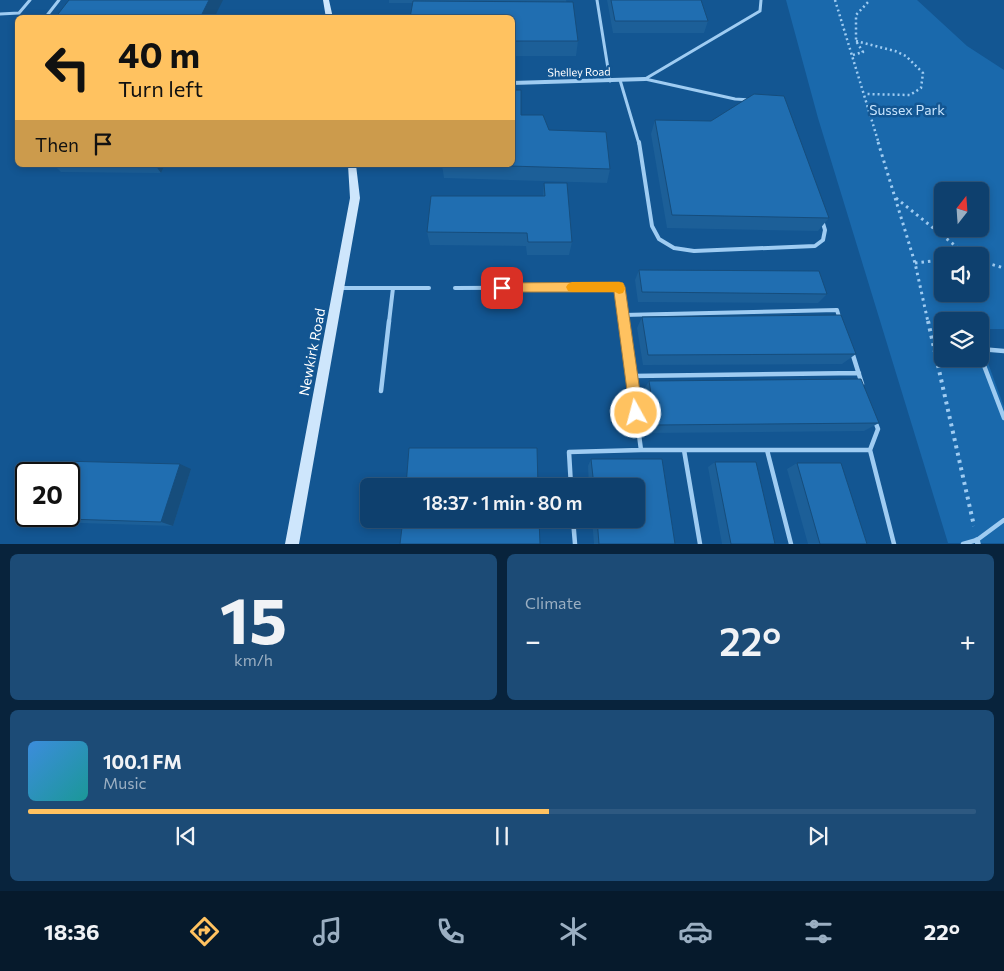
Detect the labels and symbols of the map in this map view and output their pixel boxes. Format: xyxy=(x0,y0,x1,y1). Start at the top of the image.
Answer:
street label: Shelley Road xyxy=(547,64,611,79)
park label: Sussex Park xyxy=(869,101,945,118)
north arrow xyxy=(934,182,989,238)
pin xyxy=(481,267,523,309)
street label: Newkirk Road xyxy=(295,307,328,397)
position arrow xyxy=(609,386,661,438)
speed limit sign: 20 xyxy=(15,462,80,527)

